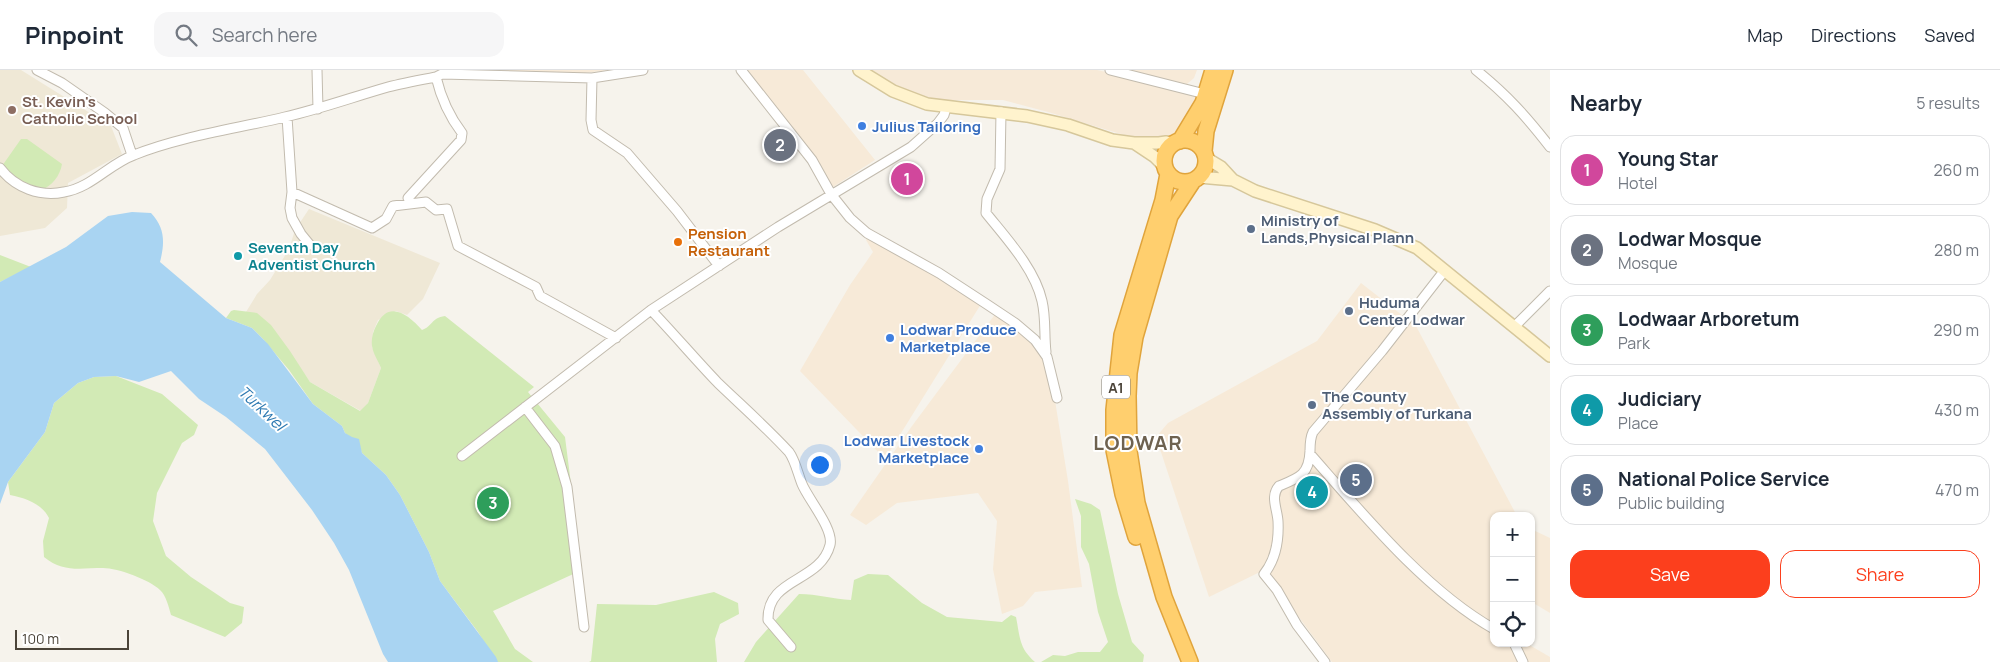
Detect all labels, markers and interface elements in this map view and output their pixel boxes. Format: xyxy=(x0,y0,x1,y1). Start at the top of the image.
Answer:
search box xyxy=(154,12,504,57)
text: Pinpoint xyxy=(25,18,124,51)
icon: search xyxy=(172,21,200,49)
text: Search here xyxy=(212,22,317,48)
text: Map xyxy=(1747,23,1783,47)
text: Directions xyxy=(1811,23,1896,47)
text: Saved xyxy=(1924,23,1975,47)
text: Nearby xyxy=(1570,89,1642,117)
place label: St. Kevin's Catholic School xyxy=(22,91,138,129)
text: 5 results xyxy=(1916,92,1980,114)
marker: St. Kevin's Catholic School xyxy=(6,104,18,116)
place label: Julius Tailoring xyxy=(872,116,981,137)
marker: Julius Tailoring xyxy=(856,120,868,132)
pin: 2 xyxy=(764,126,796,164)
text: Young Star xyxy=(1618,146,1718,172)
text: 1 xyxy=(1583,159,1591,181)
text: 260 m xyxy=(1933,159,1979,181)
pin: 1 xyxy=(891,160,923,198)
text: Hotel xyxy=(1618,172,1658,194)
place label: Ministry of Lands,Physical Plann xyxy=(1261,210,1414,248)
place label: Pension Restaurant xyxy=(688,223,770,261)
marker: Ministry of Lands,Physical Plann xyxy=(1245,223,1257,235)
text: Lodwar Mosque xyxy=(1618,226,1762,252)
marker: Pension Restaurant xyxy=(672,236,684,248)
place label: Seventh Day Adventist Church xyxy=(248,237,376,275)
text: 2 xyxy=(1582,239,1592,261)
text: 280 m xyxy=(1934,239,1979,261)
marker: Seventh Day Adventist Church xyxy=(232,250,244,262)
text: Mosque xyxy=(1618,252,1678,274)
place label: Huduma Center Lodwar xyxy=(1359,292,1465,330)
marker: Huduma Center Lodwar xyxy=(1343,305,1355,317)
text: Lodwaar Arboretum xyxy=(1618,306,1799,332)
place label: Lodwar Produce Marketplace xyxy=(900,319,1017,357)
text: 3 xyxy=(1582,319,1592,341)
text: 290 m xyxy=(1933,319,1979,341)
marker: Lodwar Produce Marketplace xyxy=(884,332,896,344)
text: Park xyxy=(1618,332,1650,354)
road number: A1 xyxy=(1102,376,1130,398)
water label: Turkwel xyxy=(234,381,292,437)
place label: The County Assembly of Turkana xyxy=(1322,386,1472,424)
text: Judiciary xyxy=(1618,386,1701,412)
marker: The County Assembly of Turkana xyxy=(1306,399,1318,411)
text: 4 xyxy=(1582,399,1592,421)
text: 430 m xyxy=(1934,399,1979,421)
text: Place xyxy=(1618,412,1658,434)
district label: LODWAR xyxy=(1093,429,1183,456)
place label: Lodwar Livestock Marketplace xyxy=(844,430,970,468)
marker: Lodwar Livestock Marketplace xyxy=(973,443,985,455)
your location xyxy=(807,452,833,478)
pin: 5 xyxy=(1340,461,1372,499)
text: National Police Service xyxy=(1618,466,1830,492)
pin: 4 xyxy=(1296,473,1328,511)
text: 5 xyxy=(1582,479,1592,501)
text: 470 m xyxy=(1935,479,1979,501)
pin: 3 xyxy=(477,484,509,522)
text: Public building xyxy=(1618,492,1725,514)
map controls xyxy=(1490,512,1535,647)
button: + xyxy=(1490,512,1535,557)
button: Save xyxy=(1570,550,1770,598)
button: Share xyxy=(1780,550,1980,598)
button: − xyxy=(1490,557,1535,602)
button: locate xyxy=(1490,602,1535,647)
scale bar xyxy=(15,627,129,650)
text: 100 m xyxy=(22,629,59,648)

